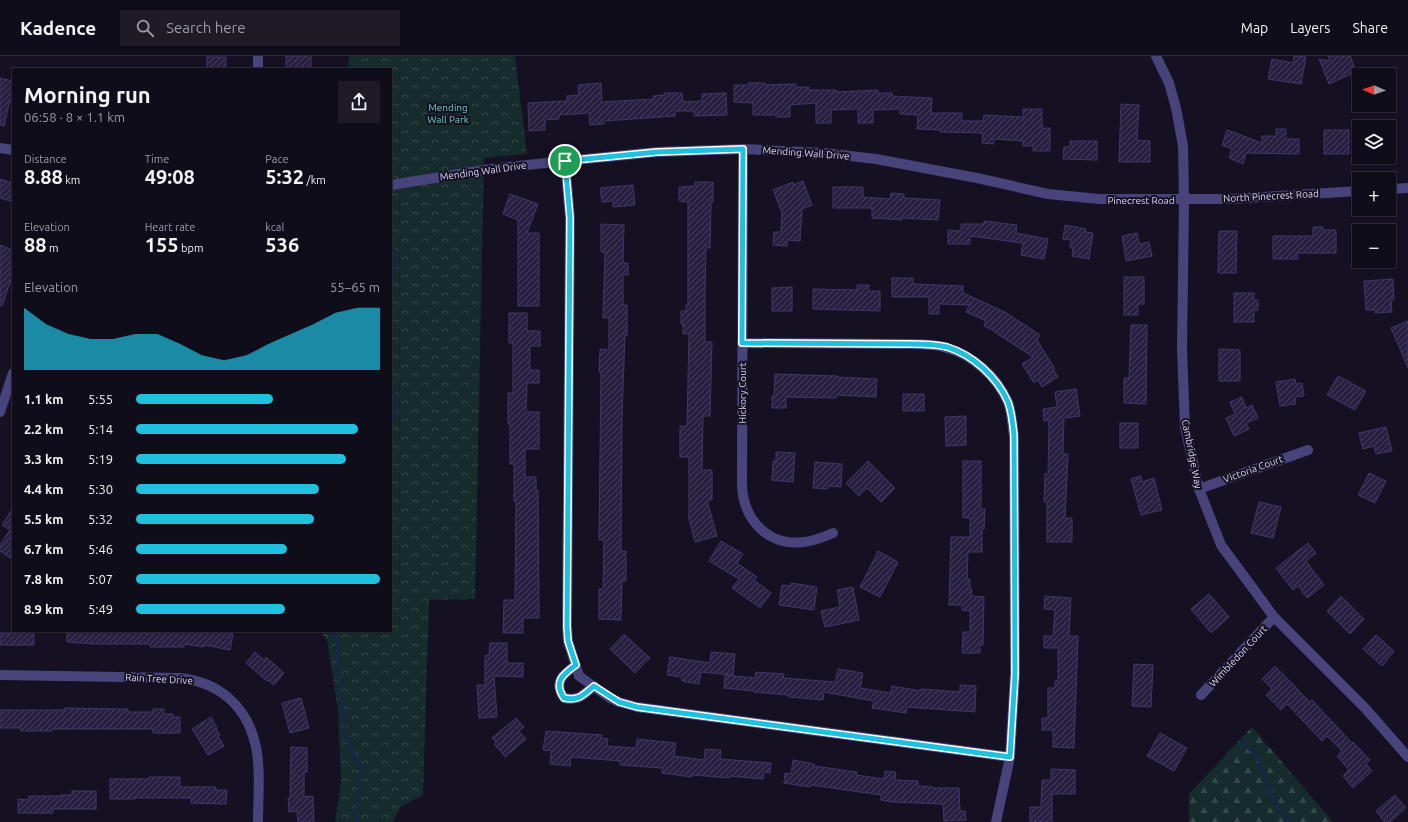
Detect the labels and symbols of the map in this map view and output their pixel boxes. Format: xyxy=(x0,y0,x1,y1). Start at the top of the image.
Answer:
north arrow xyxy=(1352,68,1396,112)
park label: Mending Wall Park xyxy=(427,102,469,125)
pin xyxy=(548,144,582,178)
street label: Mending Wall Drive xyxy=(762,144,850,162)
street label: Mending Wall Drive xyxy=(439,159,527,183)
street label: North Pinecrest Road xyxy=(1223,188,1319,204)
street label: Pinecrest Road xyxy=(1107,195,1175,206)
street label: Hickory Court xyxy=(737,362,748,424)
street label: Cambridge Way xyxy=(1180,418,1204,490)
street label: Victoria Court xyxy=(1222,453,1284,485)
street label: Wimbledon Court xyxy=(1207,623,1269,689)
street label: Rain Tree Drive xyxy=(125,672,193,686)

